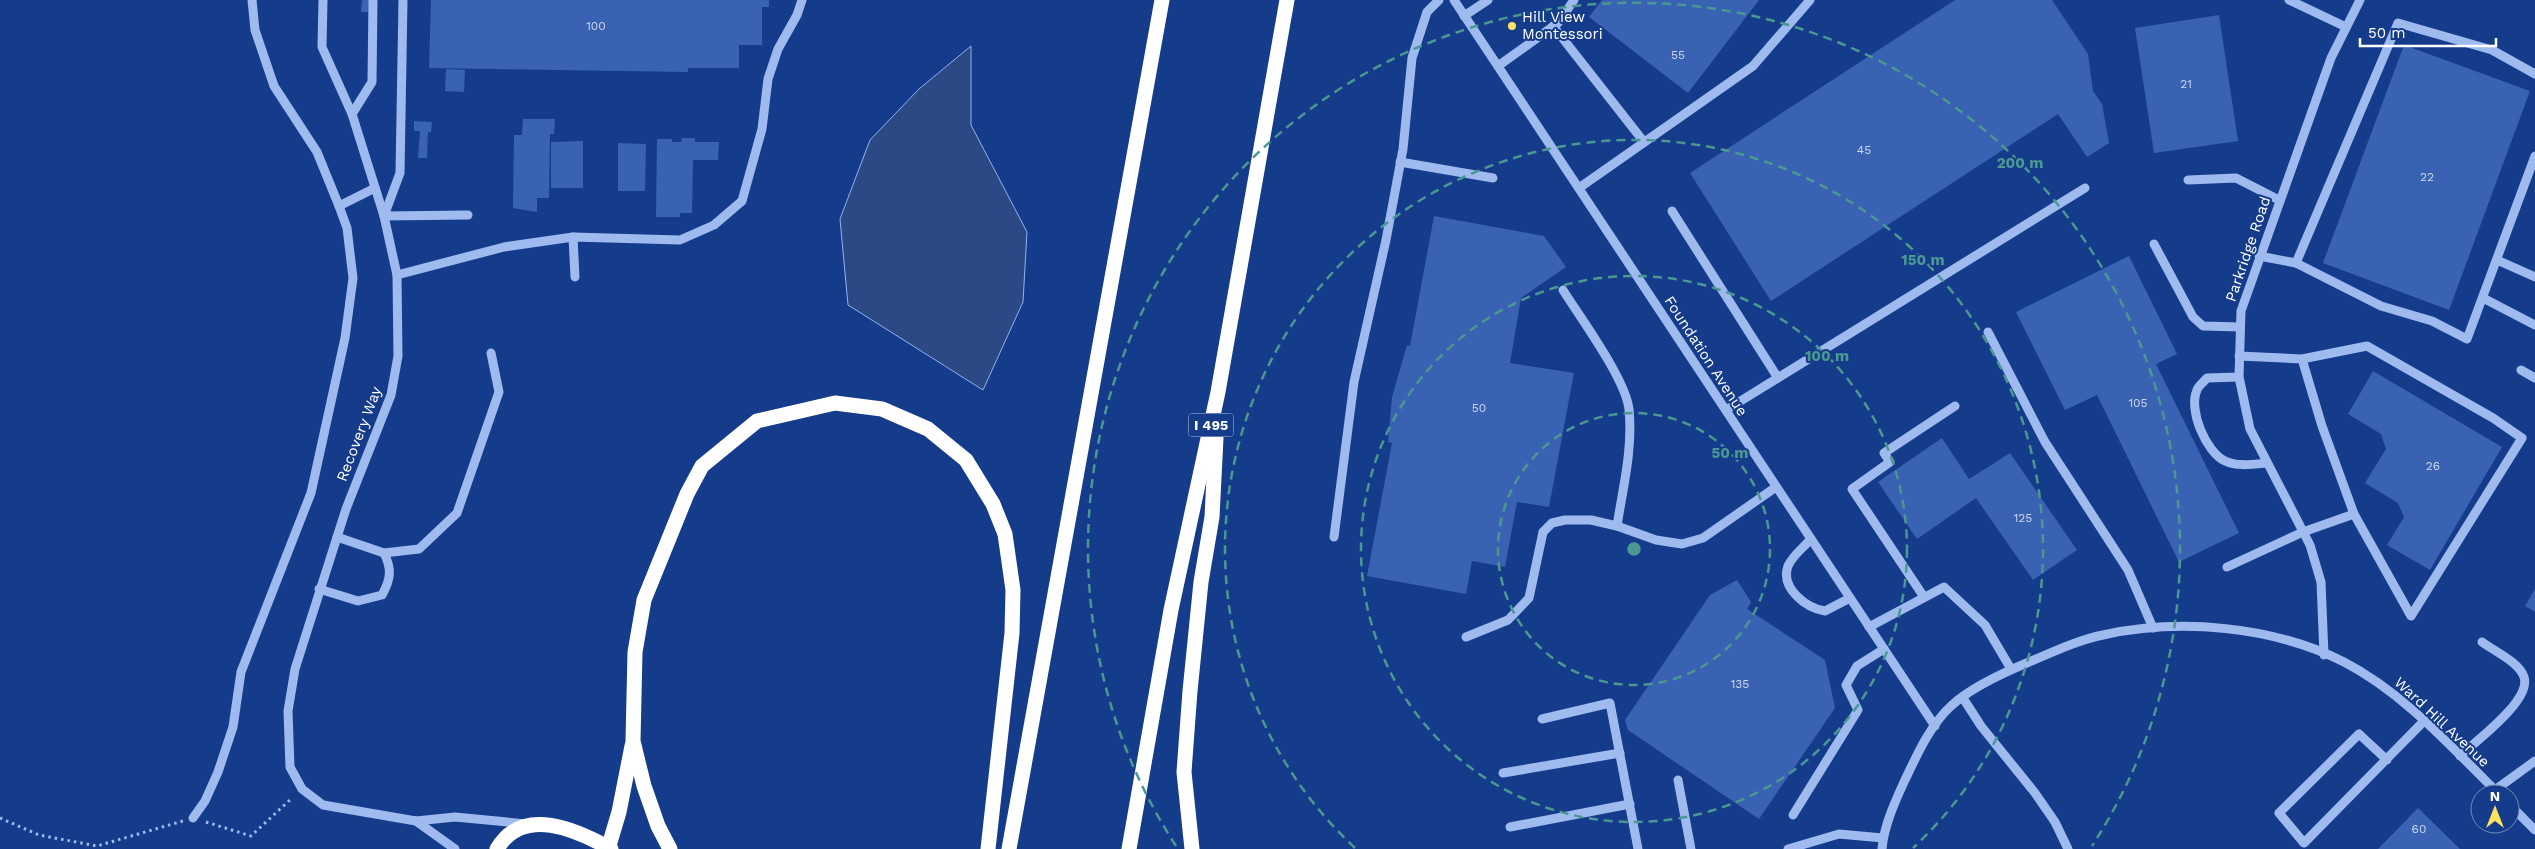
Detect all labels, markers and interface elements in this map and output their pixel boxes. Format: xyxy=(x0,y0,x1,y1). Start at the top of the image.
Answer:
place label: Hill View Montessori xyxy=(1522,8,1603,43)
scale bar xyxy=(2360,15,2496,47)
house number: 100 xyxy=(586,19,606,33)
marker: Hill View Montessori xyxy=(1506,20,1518,32)
text: 50 m xyxy=(2368,24,2405,42)
house number: 55 xyxy=(1671,48,1685,62)
house number: 21 xyxy=(2180,77,2192,91)
house number: 45 xyxy=(1857,143,1871,157)
text: 200 m xyxy=(1997,154,2043,172)
house number: 22 xyxy=(2420,170,2434,184)
street label: Parkridge Road xyxy=(2222,194,2274,304)
text: 150 m xyxy=(1901,251,1945,269)
street label: Foundation Avenue xyxy=(1660,293,1752,419)
text: 100 m xyxy=(1805,347,1849,365)
street label: Recovery Way xyxy=(333,384,385,484)
house number: 105 xyxy=(2128,396,2148,410)
house number: 50 xyxy=(1472,401,1486,415)
road number: I 495 xyxy=(1188,414,1234,436)
text: 50 m xyxy=(1712,444,1748,462)
house number: 26 xyxy=(2426,459,2440,473)
house number: 125 xyxy=(2014,511,2032,525)
centre of rings xyxy=(1625,540,1643,558)
street label: Ward Hill Avenue xyxy=(2391,673,2493,771)
house number: 135 xyxy=(1731,677,1749,691)
north arrow xyxy=(2470,784,2520,834)
text: N xyxy=(2490,788,2500,804)
house number: 60 xyxy=(2412,822,2426,836)

